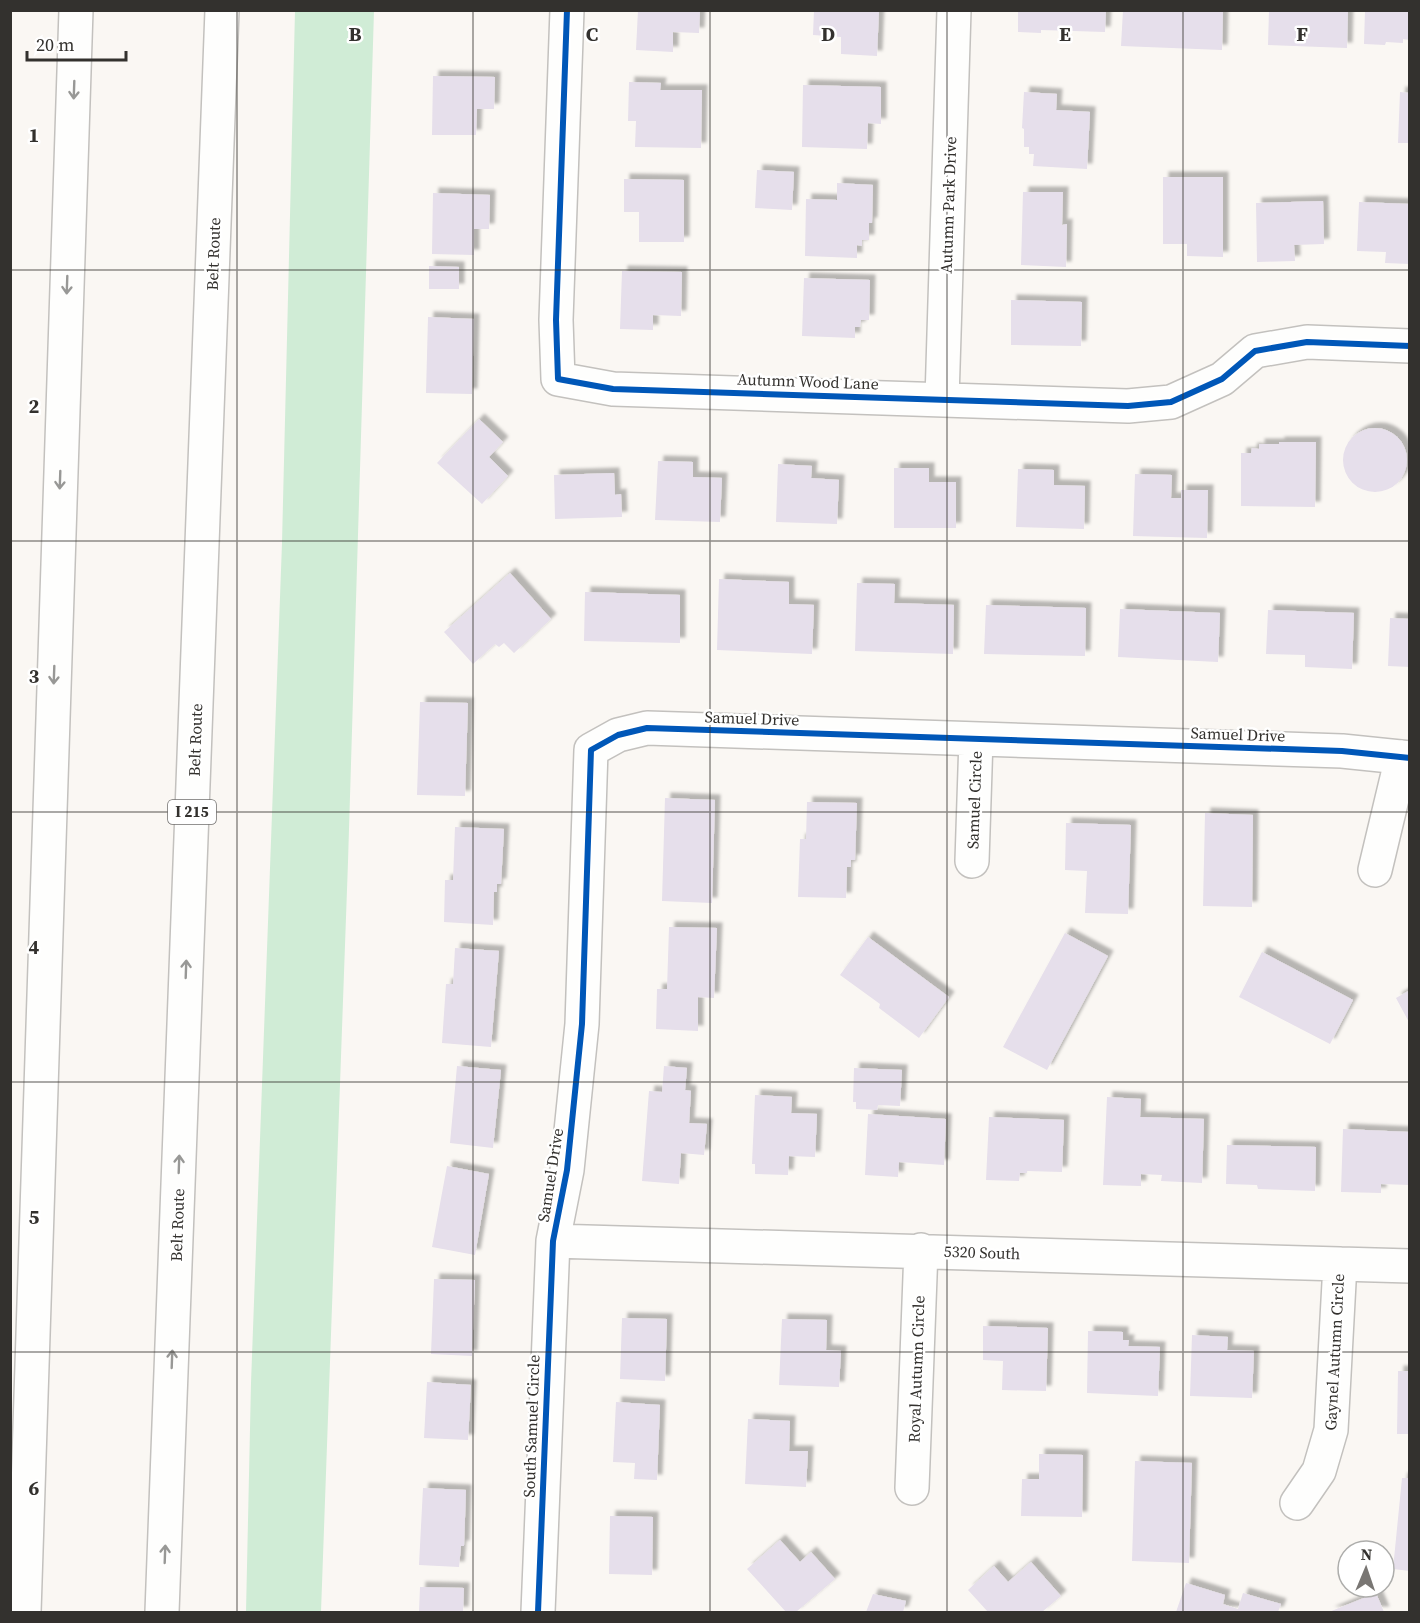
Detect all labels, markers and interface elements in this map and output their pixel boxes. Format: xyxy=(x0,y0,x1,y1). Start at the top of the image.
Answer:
text: B xyxy=(348,20,362,48)
text: C xyxy=(586,20,598,48)
text: D xyxy=(821,20,835,48)
text: E xyxy=(1059,20,1071,48)
text: F xyxy=(1296,20,1308,48)
scale bar xyxy=(27,24,126,62)
text: 20 m xyxy=(36,32,74,57)
one-way arrow xyxy=(68,79,79,99)
text: 1 xyxy=(29,121,39,149)
street label: Autumn Park Drive xyxy=(935,136,961,274)
street label: Belt Route xyxy=(201,217,225,291)
one-way arrow xyxy=(61,274,73,294)
street label: Autumn Wood Lane xyxy=(737,368,879,394)
text: 2 xyxy=(29,392,40,420)
one-way arrow xyxy=(55,469,66,489)
text: 3 xyxy=(29,662,40,690)
one-way arrow xyxy=(48,664,59,684)
street label: Belt Route xyxy=(183,703,207,777)
street label: Samuel Drive xyxy=(704,705,800,731)
street label: Samuel Drive xyxy=(1190,721,1286,747)
street label: Samuel Circle xyxy=(961,750,987,850)
road number: I 215 xyxy=(168,800,216,824)
text: 4 xyxy=(29,933,40,961)
one-way arrow xyxy=(181,960,192,980)
street label: Samuel Drive xyxy=(532,1126,568,1224)
one-way arrow xyxy=(173,1155,185,1175)
street label: Belt Route xyxy=(165,1188,189,1262)
text: 5 xyxy=(29,1203,40,1231)
street label: 5320 South xyxy=(943,1240,1021,1264)
street label: Gaynel Autumn Circle xyxy=(1319,1273,1349,1431)
street label: Royal Autumn Circle xyxy=(902,1295,930,1443)
one-way arrow xyxy=(166,1350,177,1370)
street label: South Samuel Circle xyxy=(518,1354,544,1498)
text: 6 xyxy=(29,1474,40,1502)
north arrow xyxy=(1336,1539,1396,1599)
text: N xyxy=(1360,1543,1373,1565)
one-way arrow xyxy=(159,1545,170,1565)

